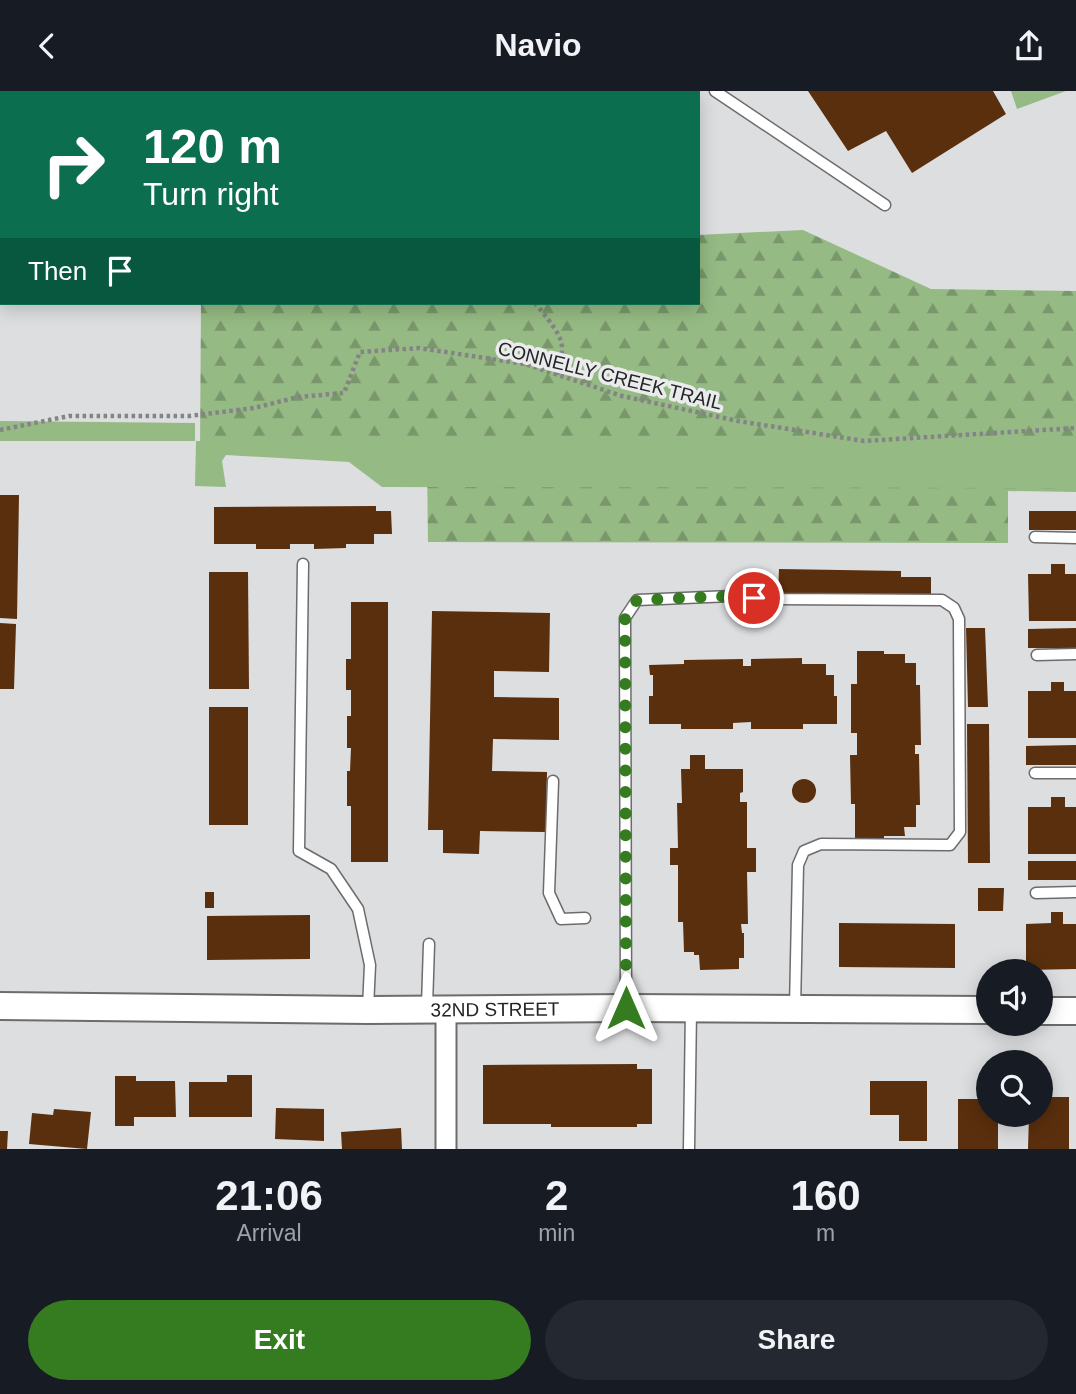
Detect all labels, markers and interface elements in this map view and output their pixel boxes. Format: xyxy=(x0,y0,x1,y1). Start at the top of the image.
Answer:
icon: back xyxy=(28,27,66,65)
text: Navio xyxy=(494,27,582,63)
icon: share xyxy=(1010,27,1048,65)
icon: right xyxy=(28,119,119,210)
text: 120 m xyxy=(143,119,282,173)
text: Turn right xyxy=(143,176,279,212)
icon: arrive xyxy=(101,252,139,290)
text: Then xyxy=(28,256,87,286)
street label: CONNELLY CREEK TRAIL xyxy=(496,337,724,414)
pin xyxy=(724,568,784,628)
icon: arrive xyxy=(735,579,773,617)
map controls xyxy=(976,959,1053,1127)
button: sound xyxy=(976,959,1053,1036)
position arrow xyxy=(589,971,663,1045)
street label: 32ND STREET xyxy=(430,999,560,1021)
button: search xyxy=(976,1050,1053,1127)
text: 21:06 xyxy=(215,1172,323,1219)
text: 2 xyxy=(545,1172,568,1219)
text: 160 xyxy=(791,1172,861,1219)
text: Arrival xyxy=(236,1220,302,1246)
text: min xyxy=(538,1220,575,1246)
text: m xyxy=(816,1220,835,1246)
button: Exit xyxy=(28,1300,531,1380)
button: Share xyxy=(545,1300,1048,1380)

